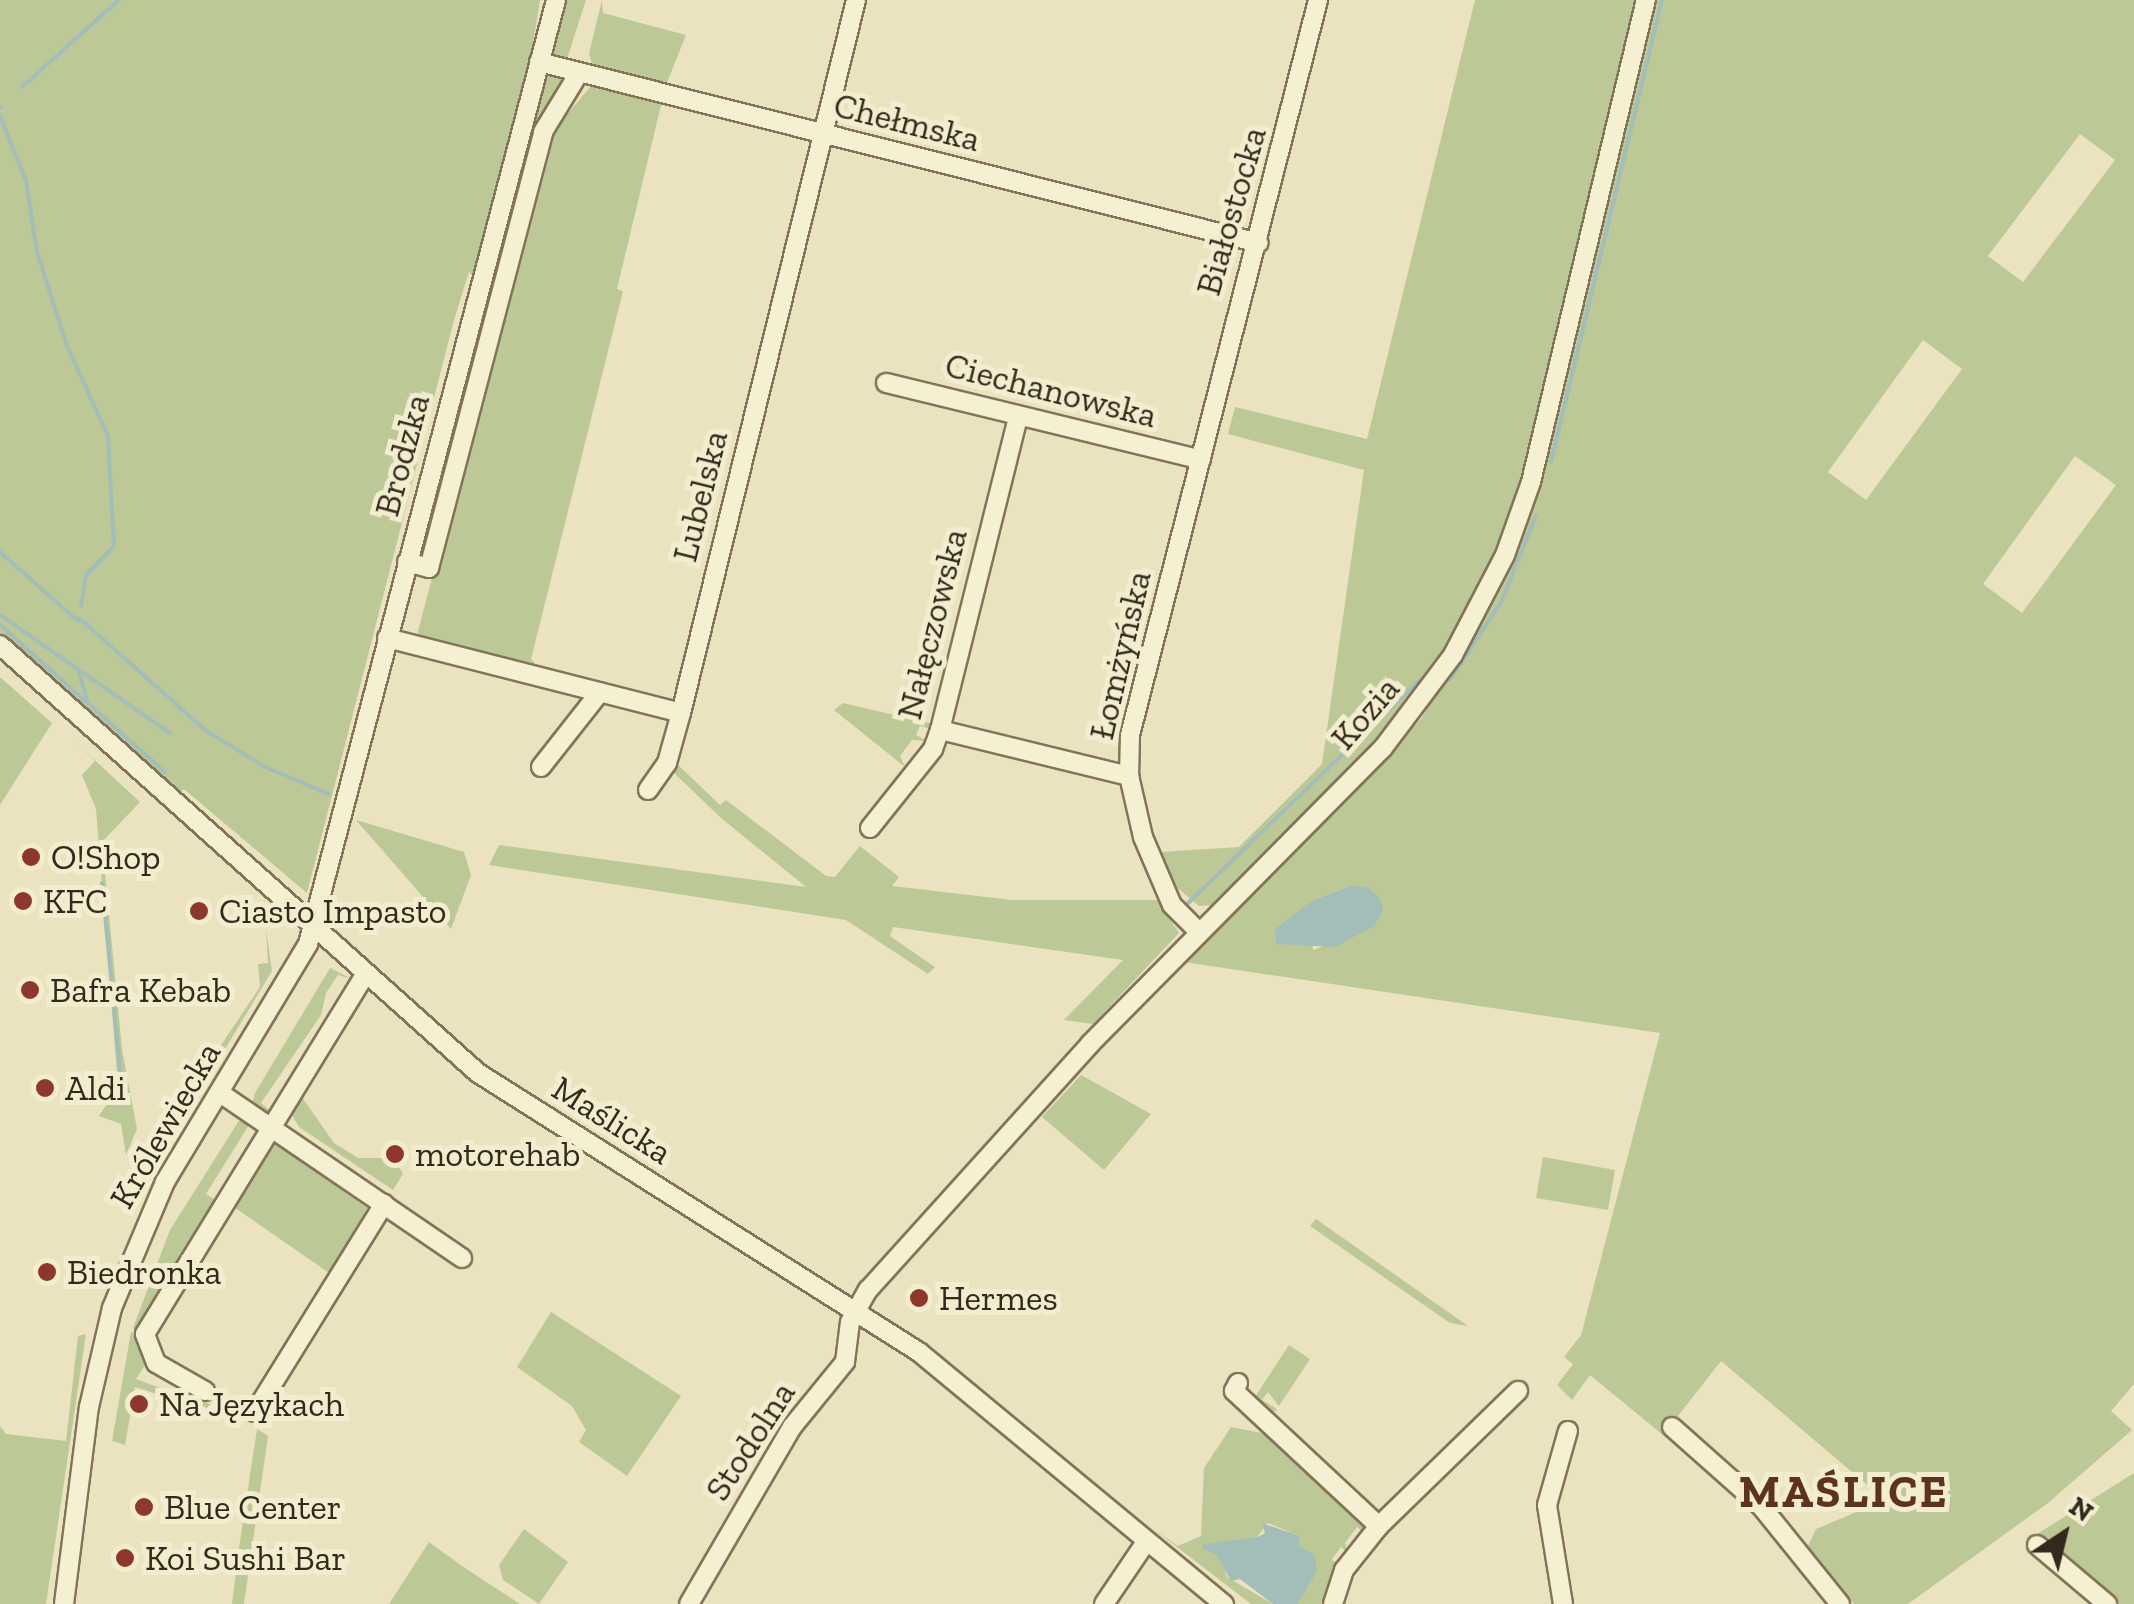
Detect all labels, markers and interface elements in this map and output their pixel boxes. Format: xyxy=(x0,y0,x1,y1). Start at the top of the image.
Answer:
street label: Chełmska xyxy=(830,84,984,160)
street label: Białostocka xyxy=(1187,122,1275,300)
street label: Ciechanowska xyxy=(941,343,1161,437)
street label: Brodzka xyxy=(366,390,438,520)
street label: Lubelska xyxy=(663,426,737,566)
street label: Nałęczowska xyxy=(888,524,976,724)
street label: Łomżyńska xyxy=(1080,567,1160,743)
street label: Kozia xyxy=(1322,668,1408,758)
place label: O!Shop xyxy=(51,836,160,878)
marker: O!Shop xyxy=(20,846,42,868)
place label: KFC xyxy=(43,880,108,922)
marker: KFC xyxy=(12,890,34,912)
place label: Ciasto Impasto xyxy=(219,890,446,932)
marker: Ciasto Impasto xyxy=(188,900,210,922)
place label: Bafra Kebab xyxy=(50,969,231,1011)
marker: Bafra Kebab xyxy=(19,979,41,1001)
street label: Królewiecka xyxy=(101,1034,229,1216)
place label: Aldi xyxy=(65,1067,126,1109)
street label: Maślicka xyxy=(544,1067,680,1173)
marker: Aldi xyxy=(34,1077,56,1099)
place label: motorehab xyxy=(415,1133,580,1175)
marker: motorehab xyxy=(384,1143,406,1165)
place label: Biedronka xyxy=(67,1251,221,1293)
marker: Biedronka xyxy=(36,1261,58,1283)
place label: Hermes xyxy=(939,1277,1058,1319)
marker: Hermes xyxy=(908,1287,930,1309)
street label: Stodolna xyxy=(696,1374,804,1508)
place label: Na Językach xyxy=(159,1383,345,1425)
marker: Na Językach xyxy=(128,1393,150,1415)
district label: MAŚLICE xyxy=(1739,1466,1949,1520)
north arrow xyxy=(2014,1484,2114,1584)
place label: Blue Center xyxy=(164,1486,342,1528)
text: N xyxy=(2063,1489,2100,1529)
marker: Blue Center xyxy=(133,1496,155,1518)
place label: Koi Sushi Bar xyxy=(145,1537,346,1579)
marker: Koi Sushi Bar xyxy=(114,1547,136,1569)

